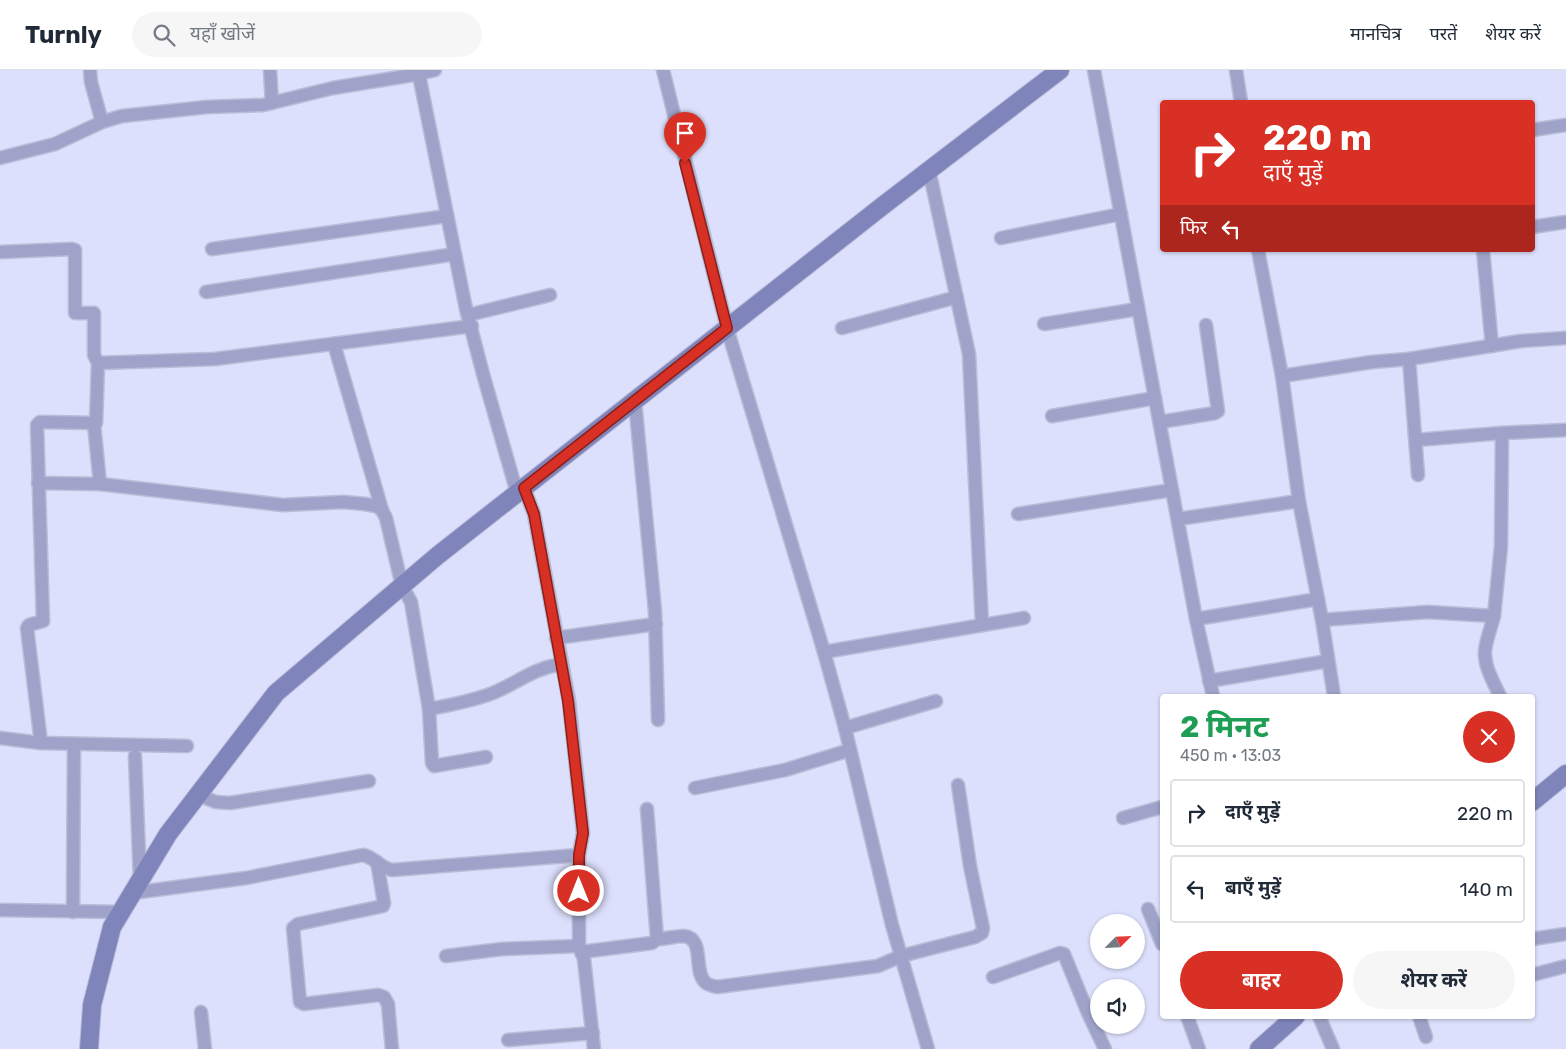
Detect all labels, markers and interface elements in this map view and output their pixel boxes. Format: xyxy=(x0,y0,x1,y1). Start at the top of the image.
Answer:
search box xyxy=(132,12,482,57)
text: Turnly xyxy=(25,21,102,49)
icon: search xyxy=(150,21,178,49)
text: यहाँ खोजें xyxy=(190,22,255,45)
text: मानचित्र xyxy=(1350,23,1402,45)
text: परतें xyxy=(1430,23,1457,45)
text: शेयर करें xyxy=(1485,23,1541,45)
pin xyxy=(664,112,706,163)
text: 220 m xyxy=(1263,117,1372,159)
icon: arrive xyxy=(671,119,699,147)
icon: right xyxy=(1180,120,1245,185)
text: दाएँ मुड़ें xyxy=(1263,159,1323,186)
icon: left xyxy=(1217,215,1245,243)
text: फिर xyxy=(1180,216,1207,239)
text: 2 मिनट xyxy=(1180,709,1269,745)
button: close xyxy=(1463,711,1515,763)
text: 450 m · 13:03 xyxy=(1180,746,1281,765)
icon: right xyxy=(1182,799,1210,827)
text: दाएँ मुड़ें xyxy=(1225,800,1280,823)
text: 220 m xyxy=(1457,802,1513,825)
position arrow xyxy=(552,864,604,916)
icon: left xyxy=(1182,875,1210,903)
text: बाएँ मुड़ें xyxy=(1225,876,1281,899)
text: 140 m xyxy=(1459,878,1513,901)
north arrow xyxy=(1090,914,1145,969)
map controls xyxy=(1090,914,1145,1034)
button: बाहर xyxy=(1180,951,1343,1009)
button: शेयर करें xyxy=(1353,951,1515,1009)
button: sound xyxy=(1090,979,1145,1034)

